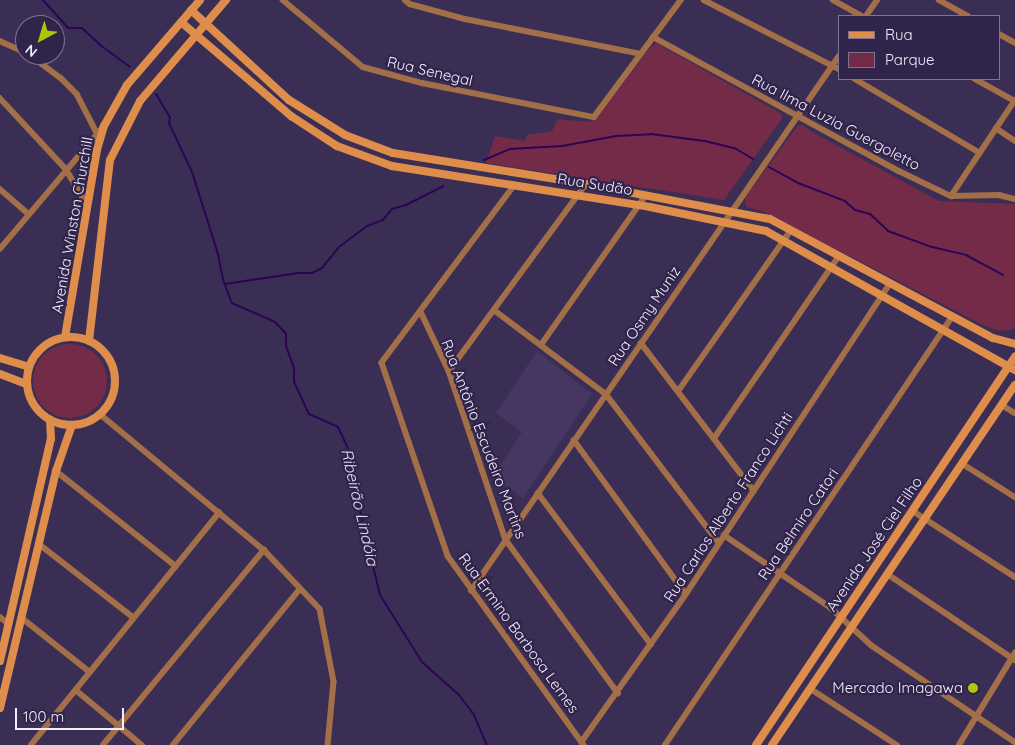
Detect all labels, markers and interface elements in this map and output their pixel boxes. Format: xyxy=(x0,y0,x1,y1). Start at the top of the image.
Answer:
north arrow xyxy=(15,15,65,65)
legend xyxy=(838,15,1000,80)
text: Rua xyxy=(885,25,913,44)
text: N xyxy=(22,41,41,61)
text: Parque xyxy=(885,50,935,69)
street label: Rua Senegal xyxy=(385,52,475,90)
street label: Rua Ilma Luzia Guergoletto xyxy=(749,70,923,174)
street label: Avenida Winston Churchill xyxy=(48,135,96,315)
street label: Rua Sudão xyxy=(556,169,634,199)
street label: Rua Osmy Muniz xyxy=(604,263,684,369)
street label: Rua Antônio Escudeiro Martins xyxy=(438,337,530,541)
street label: Rua Carlos Alberto Franco Lichti xyxy=(660,409,796,605)
water label: Ribeirão Lindóia xyxy=(337,447,383,567)
street label: Rua Belmiro Catori xyxy=(754,465,842,583)
street label: Avenida José Ciel Filho xyxy=(822,473,926,615)
street label: Rua Ermino Barbosa Lemes xyxy=(455,549,583,717)
place label: Mercado Imagawa xyxy=(832,679,963,697)
marker: Mercado Imagawa xyxy=(967,682,979,694)
scale bar xyxy=(18,698,126,730)
text: 100 m xyxy=(23,707,64,726)

